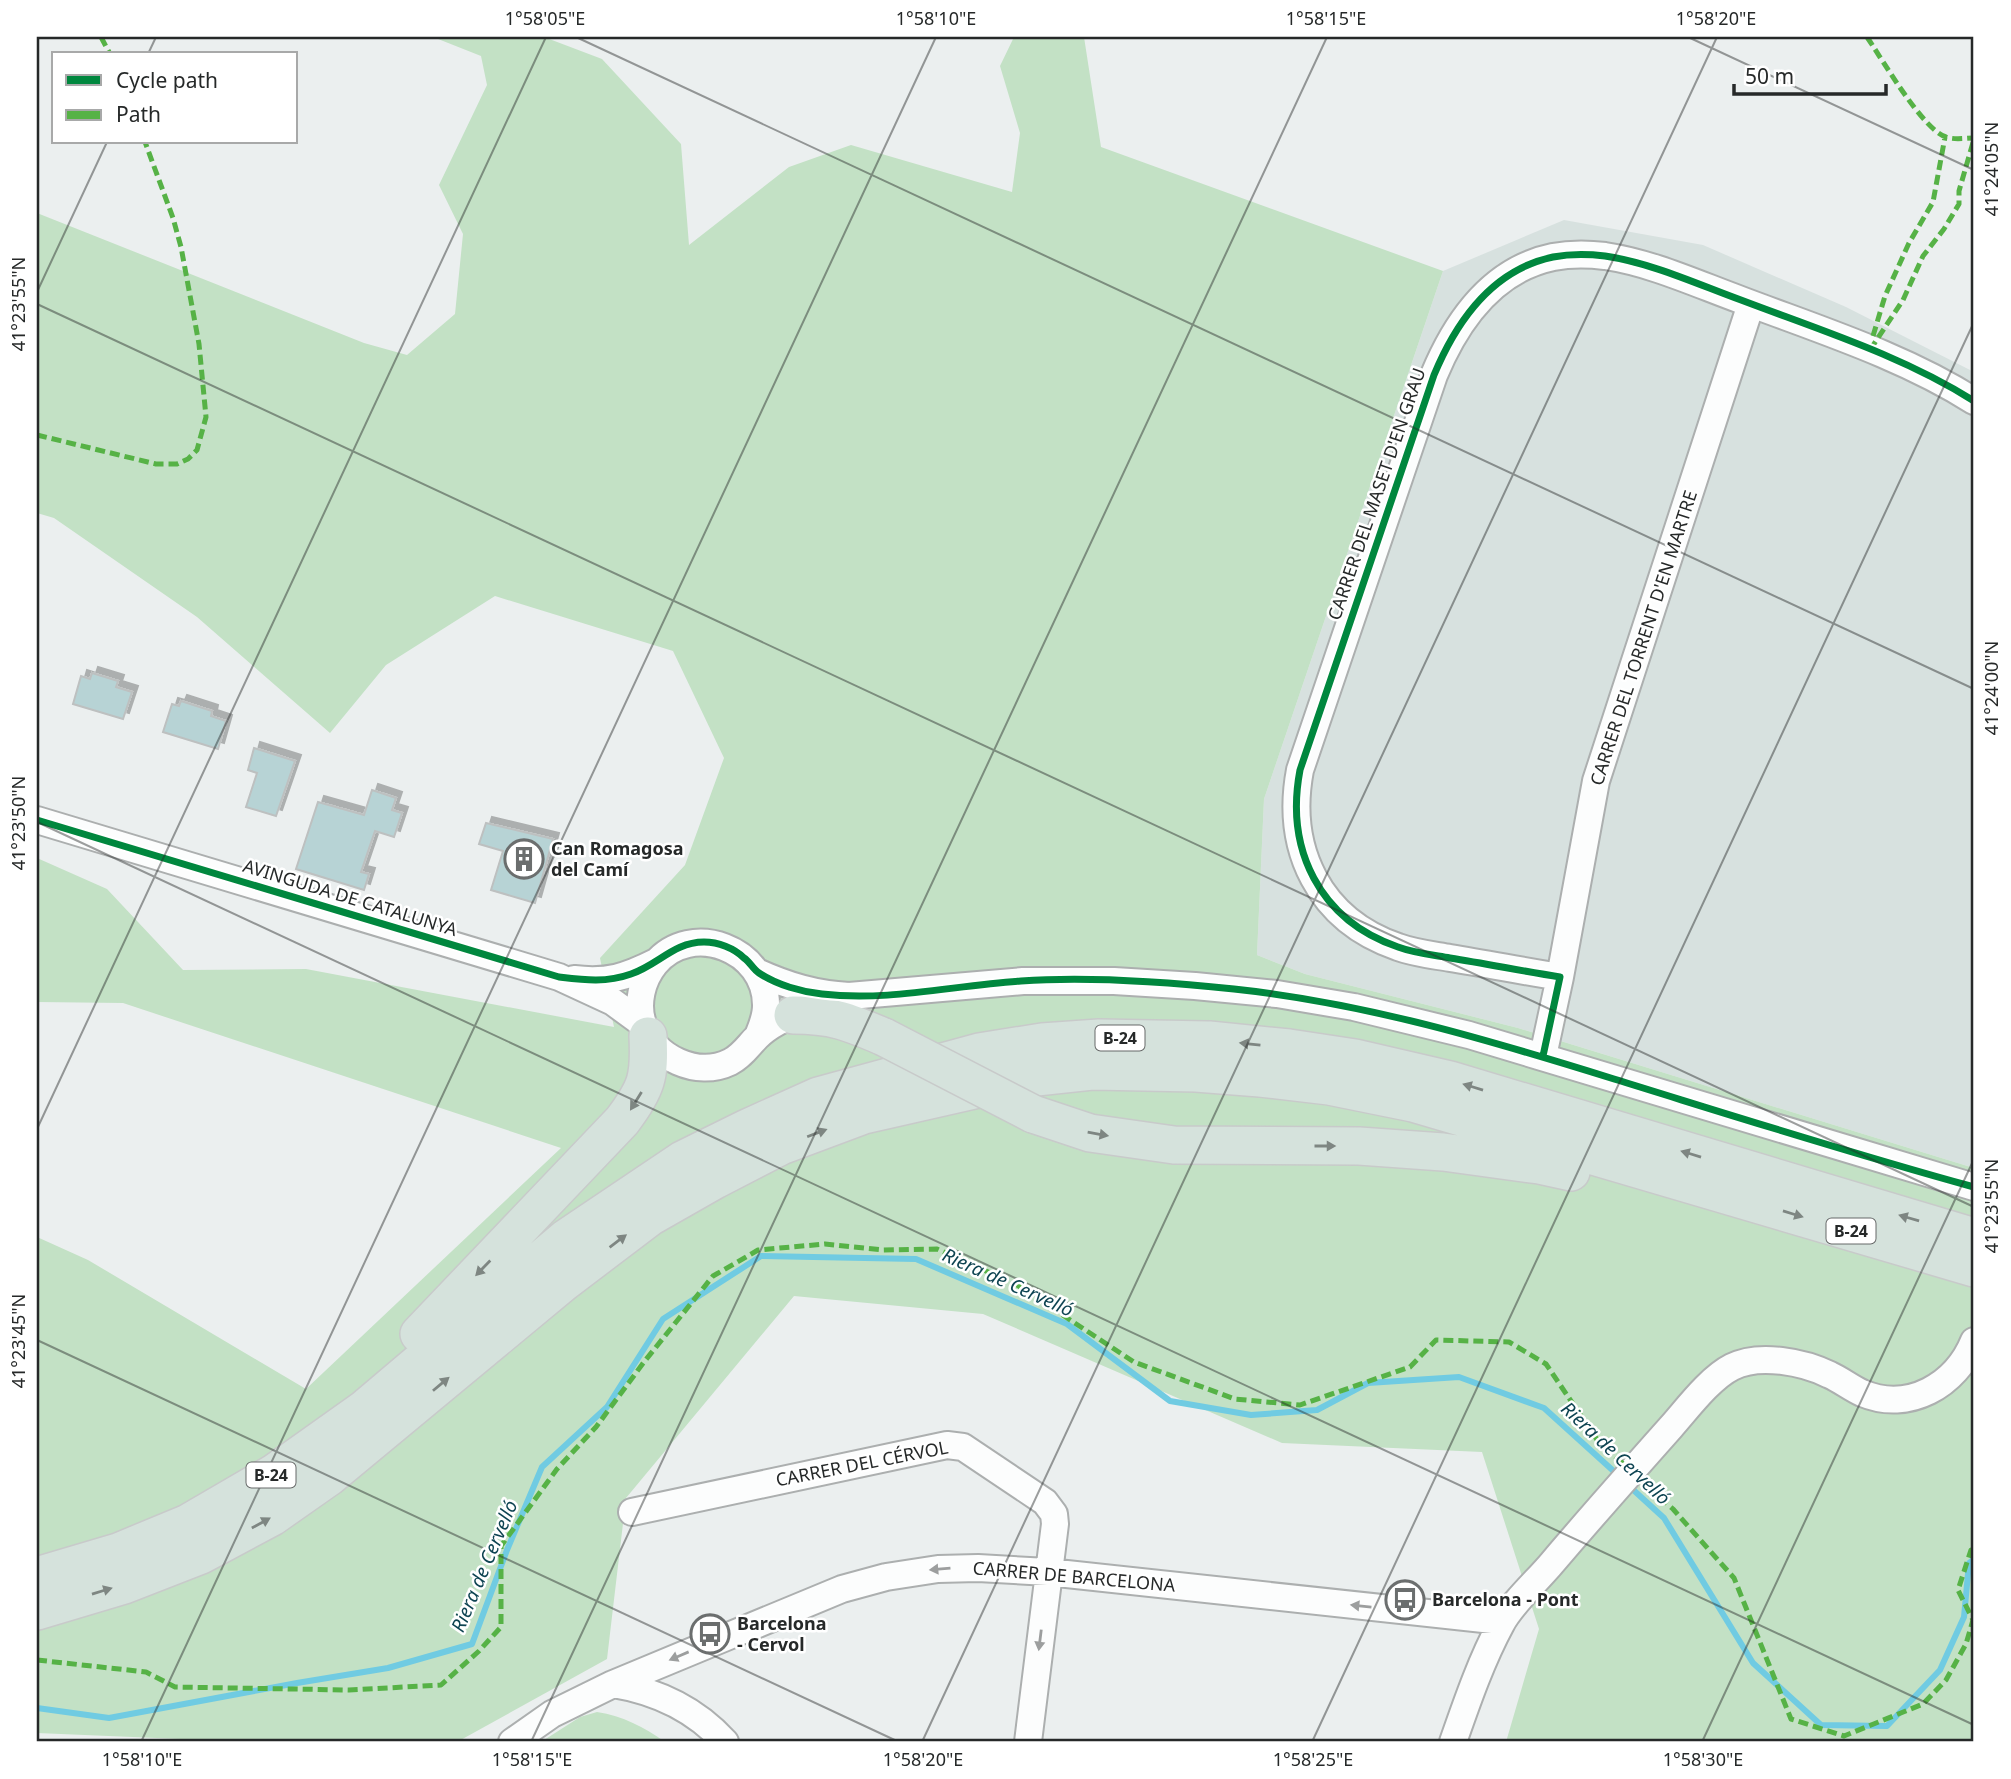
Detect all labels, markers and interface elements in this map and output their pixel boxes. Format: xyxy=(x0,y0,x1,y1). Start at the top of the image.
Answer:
text: 1°58'05"E xyxy=(505,6,585,30)
text: 1°58'10"E xyxy=(896,6,976,30)
text: 1°58'15"E xyxy=(1286,6,1366,30)
text: 1°58'20"E xyxy=(1676,6,1756,30)
legend xyxy=(52,52,298,144)
scale bar xyxy=(1734,52,1887,96)
text: 50 m xyxy=(1745,62,1794,90)
text: Cycle path xyxy=(116,66,218,94)
text: Path xyxy=(116,100,161,128)
text: 41°24'05"N xyxy=(1979,122,2003,216)
text: 41°23'55"N xyxy=(6,257,30,351)
street label: CARRER DEL MASET D'EN GRAU xyxy=(1322,364,1431,623)
street label: CARRER DEL TORRENT D'EN MARTRE xyxy=(1584,487,1702,788)
text: 41°24'00"N xyxy=(1979,641,2003,735)
text: 41°23'50"N xyxy=(6,776,30,870)
place label: Can Romagosa del Camí xyxy=(551,836,684,881)
building icon: Can Romagosa del Camí xyxy=(503,838,545,880)
street label: AVINGUDA DE CATALUNYA xyxy=(240,853,461,941)
road number: B-24 xyxy=(1096,1026,1144,1050)
one-way arrow xyxy=(1239,1038,1261,1049)
one-way arrow xyxy=(1462,1081,1483,1091)
one-way arrow xyxy=(629,1091,642,1110)
one-way arrow xyxy=(807,1127,828,1138)
one-way arrow xyxy=(1087,1129,1109,1140)
one-way arrow xyxy=(1314,1140,1336,1152)
one-way arrow xyxy=(1680,1148,1701,1158)
text: 41°23'55"N xyxy=(1979,1159,2003,1253)
one-way arrow xyxy=(1783,1209,1804,1219)
one-way arrow xyxy=(1898,1212,1919,1222)
road number: B-24 xyxy=(1826,1218,1876,1244)
one-way arrow xyxy=(609,1235,627,1249)
water label: Riera de Cervelló xyxy=(938,1242,1078,1322)
one-way arrow xyxy=(474,1260,491,1277)
text: 41°23'45"N xyxy=(6,1294,30,1388)
one-way arrow xyxy=(432,1377,449,1392)
water label: Riera de Cervelló xyxy=(1556,1396,1676,1510)
street label: CARRER DEL CÉRVOL xyxy=(774,1435,950,1492)
road number: B-24 xyxy=(246,1462,296,1488)
water label: Riera de Cervelló xyxy=(445,1496,523,1636)
one-way arrow xyxy=(251,1517,271,1529)
street label: CARRER DE BARCELONA xyxy=(972,1555,1177,1597)
one-way arrow xyxy=(929,1564,951,1575)
bus stop icon: Barcelona - Pont xyxy=(1384,1579,1426,1621)
one-way arrow xyxy=(92,1586,113,1596)
place label: Barcelona - Pont xyxy=(1432,1587,1579,1611)
one-way arrow xyxy=(1350,1600,1372,1611)
place label: Barcelona - Cervol xyxy=(737,1611,827,1656)
bus stop icon: Barcelona - Cervol xyxy=(689,1613,731,1655)
one-way arrow xyxy=(1034,1629,1045,1651)
one-way arrow xyxy=(668,1651,689,1662)
text: 1°58'10"E xyxy=(102,1747,182,1771)
text: 1°58'15"E xyxy=(492,1747,572,1771)
text: 1°58'20"E xyxy=(883,1747,963,1771)
text: 1°58'25"E xyxy=(1273,1747,1353,1771)
text: 1°58'30"E xyxy=(1663,1747,1743,1771)

